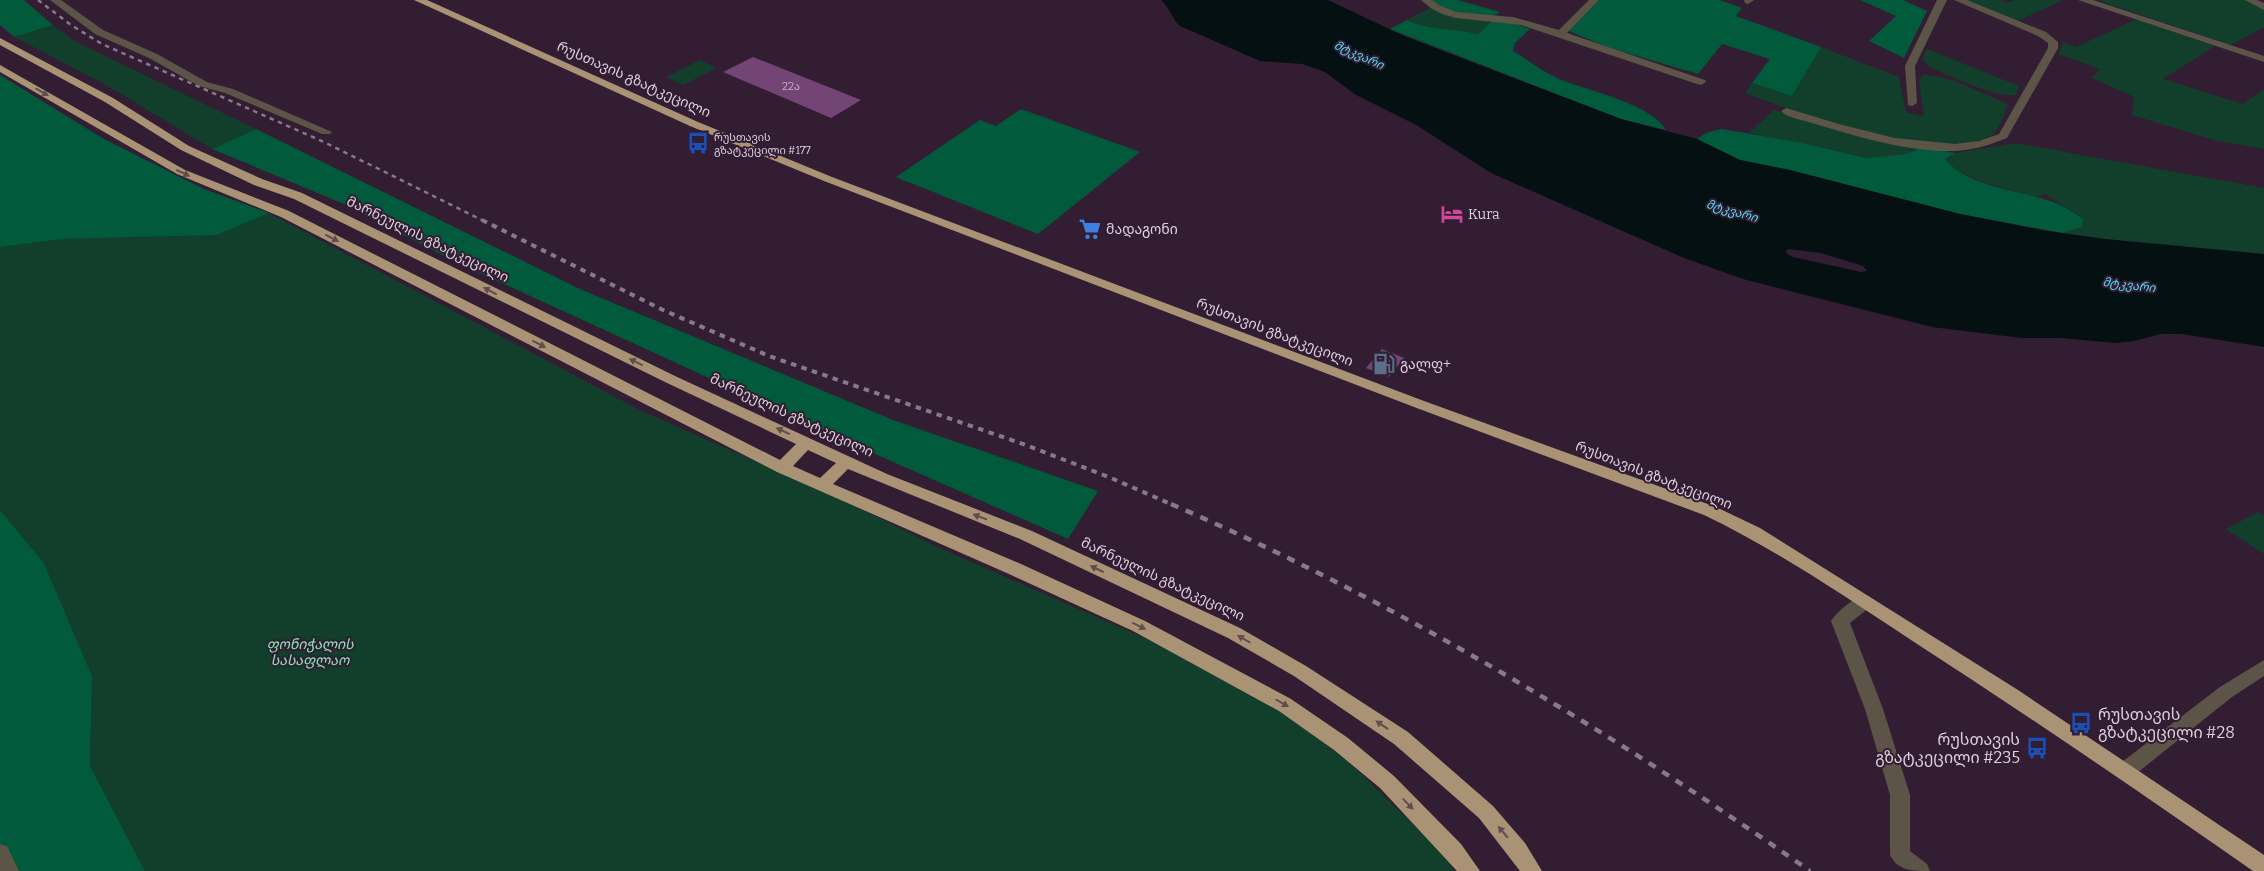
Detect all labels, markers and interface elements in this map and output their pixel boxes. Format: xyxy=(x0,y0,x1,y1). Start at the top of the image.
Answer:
street label: რუსთავის გზატკეცილი xyxy=(554,38,713,121)
water label: მტკვარი xyxy=(1332,38,1387,73)
house number: 22ა xyxy=(782,80,800,93)
one-way arrow xyxy=(36,88,49,97)
bus stop icon: რუსთავის გზატკეცილი #177 xyxy=(685,130,711,156)
place label: რუსთავის გზატკეცილი #177 xyxy=(714,131,811,157)
one-way arrow xyxy=(176,168,191,177)
street label: მარნეულის გზატკეცილი xyxy=(344,193,512,286)
water label: მტკვარი xyxy=(1705,197,1760,225)
hotel icon: Kura xyxy=(1439,201,1465,227)
place label: Kura xyxy=(1468,206,1500,223)
supermarket icon: მადაგონი xyxy=(1077,216,1103,242)
place label: მადაგონი xyxy=(1106,221,1178,238)
one-way arrow xyxy=(325,234,339,242)
water label: მტკვარი xyxy=(2102,275,2157,295)
one-way arrow xyxy=(483,287,497,295)
street label: რუსთავის გზატკეცილი xyxy=(1194,295,1356,370)
one-way arrow xyxy=(532,340,546,348)
fuel station icon: გალფ+ xyxy=(1371,351,1397,377)
place label: გალფ+ xyxy=(1400,356,1451,373)
one-way arrow xyxy=(629,358,643,366)
street label: მარნეულის გზატკეცილი xyxy=(707,370,876,461)
one-way arrow xyxy=(776,427,790,435)
street label: რუსთავის გზატკეცილი xyxy=(1573,438,1735,513)
one-way arrow xyxy=(972,513,987,521)
street label: მარნეულის გზატკეცილი xyxy=(1078,534,1247,625)
one-way arrow xyxy=(1090,565,1104,573)
one-way arrow xyxy=(1131,622,1146,630)
one-way arrow xyxy=(1237,635,1251,643)
park label: ფონიჭალის სასაფლაო xyxy=(266,636,354,669)
one-way arrow xyxy=(1275,699,1288,708)
place label: რუსთავის გზატკეცილი #28 xyxy=(2098,705,2235,743)
bus stop icon: რუსთავის გზატკეცილი #28 xyxy=(2068,710,2094,736)
one-way arrow xyxy=(1375,720,1388,730)
place label: რუსთავის გზატკეცილი #235 xyxy=(1875,730,2020,768)
bus stop icon: რუსთავის გზატკეცილი #235 xyxy=(2024,735,2050,761)
one-way arrow xyxy=(1402,798,1414,810)
one-way arrow xyxy=(1498,826,1509,839)

